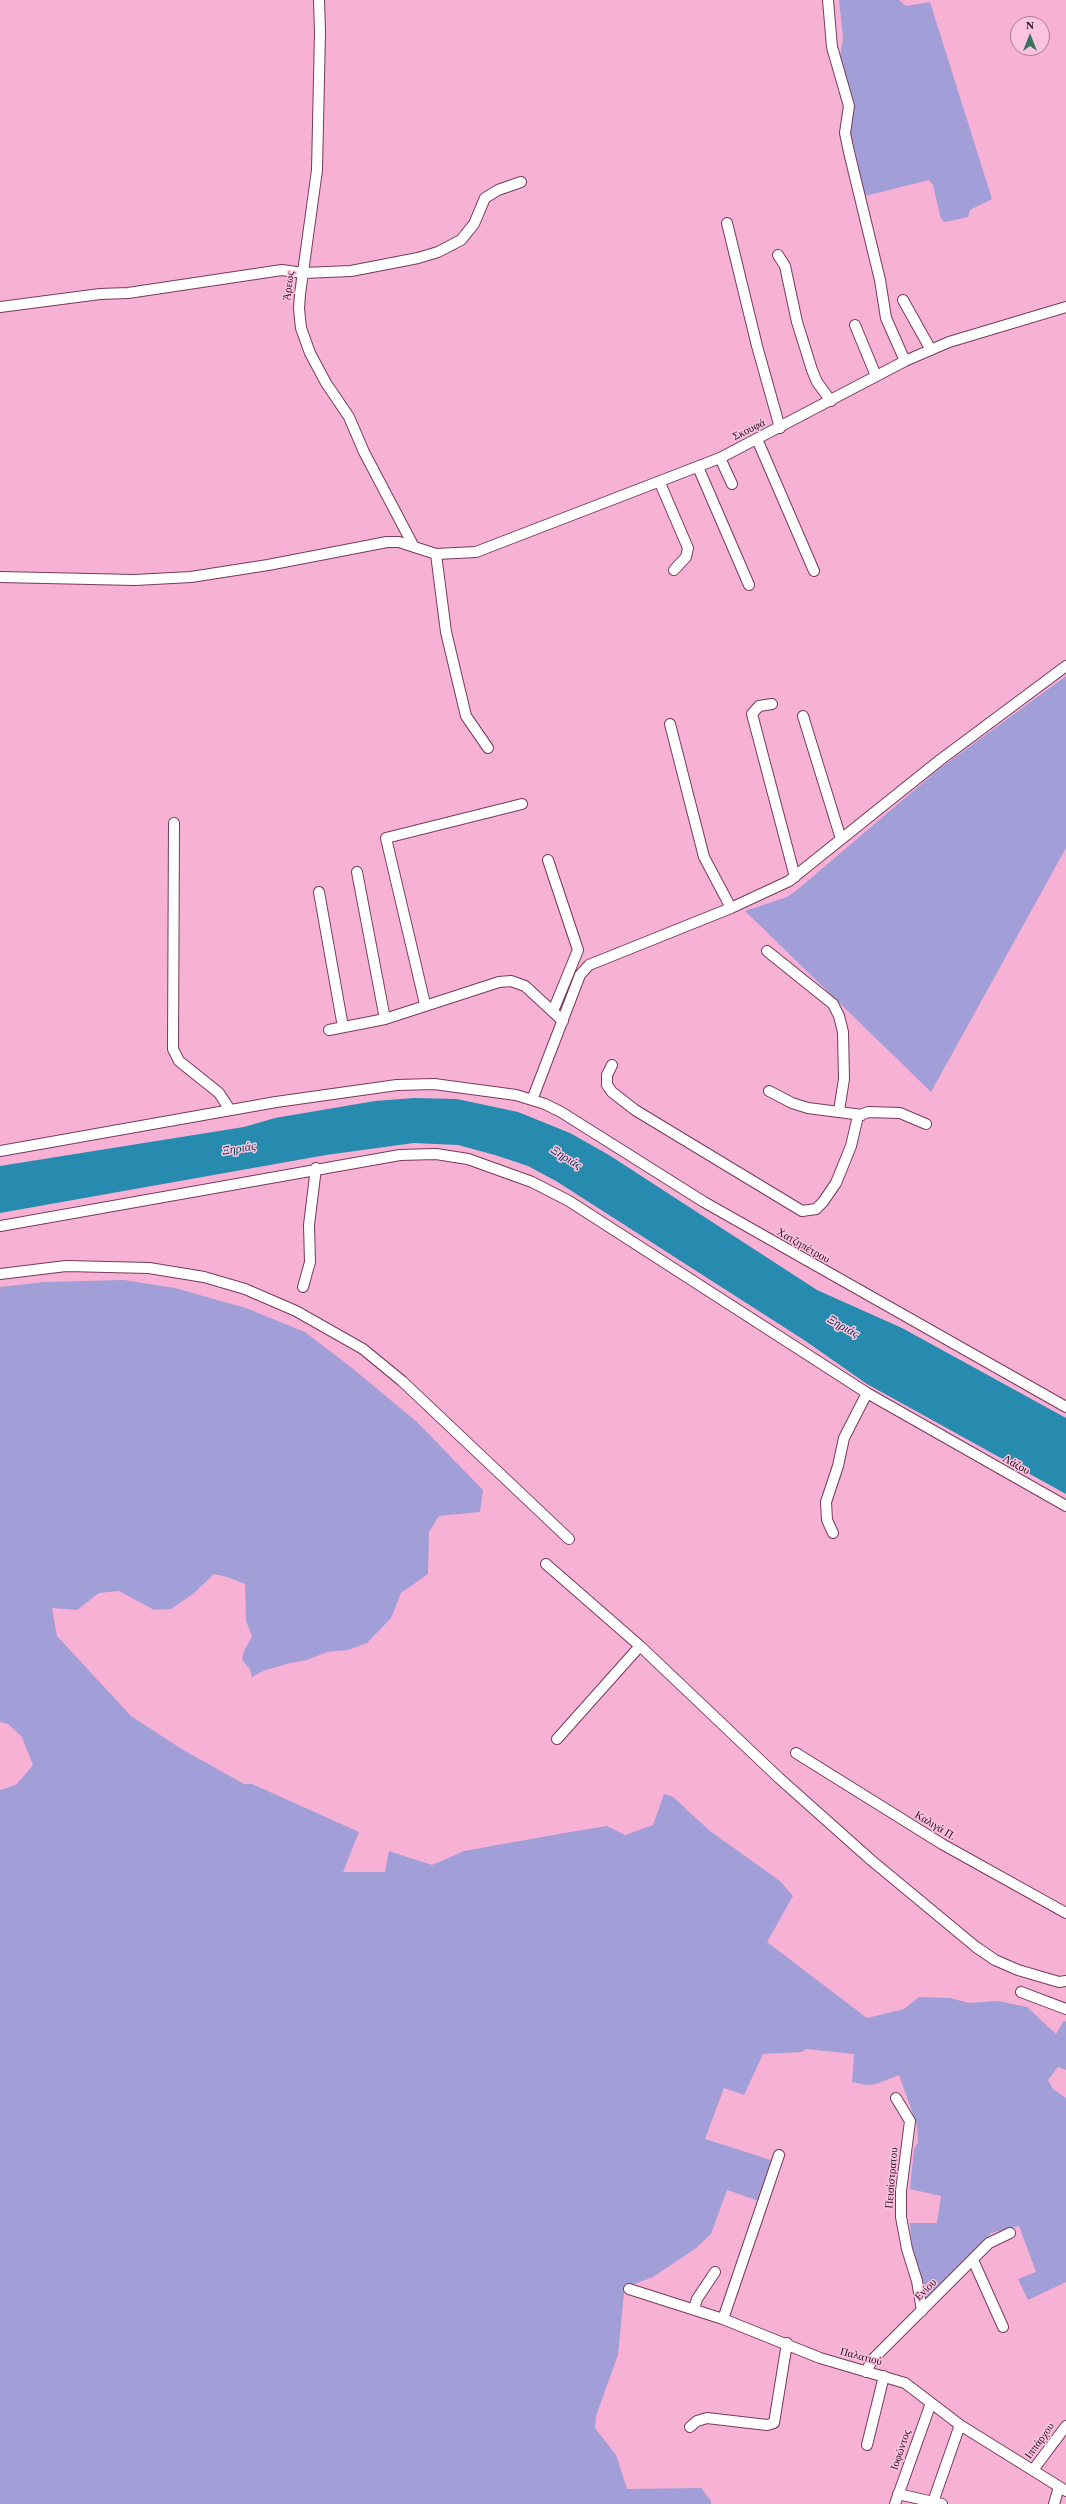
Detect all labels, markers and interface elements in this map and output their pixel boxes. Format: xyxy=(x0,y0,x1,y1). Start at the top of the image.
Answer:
north arrow xyxy=(1010,16,1050,56)
text: N xyxy=(1026,19,1034,31)
street label: Άρεως xyxy=(281,270,297,302)
street label: Σκουφά xyxy=(730,416,768,444)
water label: Ξηριάς xyxy=(221,1139,257,1159)
water label: Ξηριάς xyxy=(548,1143,584,1173)
street label: Χατζηπέτρου xyxy=(774,1226,832,1266)
water label: Ξηριάς xyxy=(825,1312,861,1342)
street label: Λάζου xyxy=(1000,1452,1032,1478)
street label: Καλιγά Π. xyxy=(912,1809,958,1843)
street label: Πεισίστρατου xyxy=(883,2147,901,2209)
street label: Ενίου xyxy=(912,2276,940,2304)
street label: Παλατιού xyxy=(838,2345,884,2369)
street label: Ιππάρχου xyxy=(1022,2420,1058,2462)
street label: Ιοφώντος xyxy=(888,2428,914,2472)

